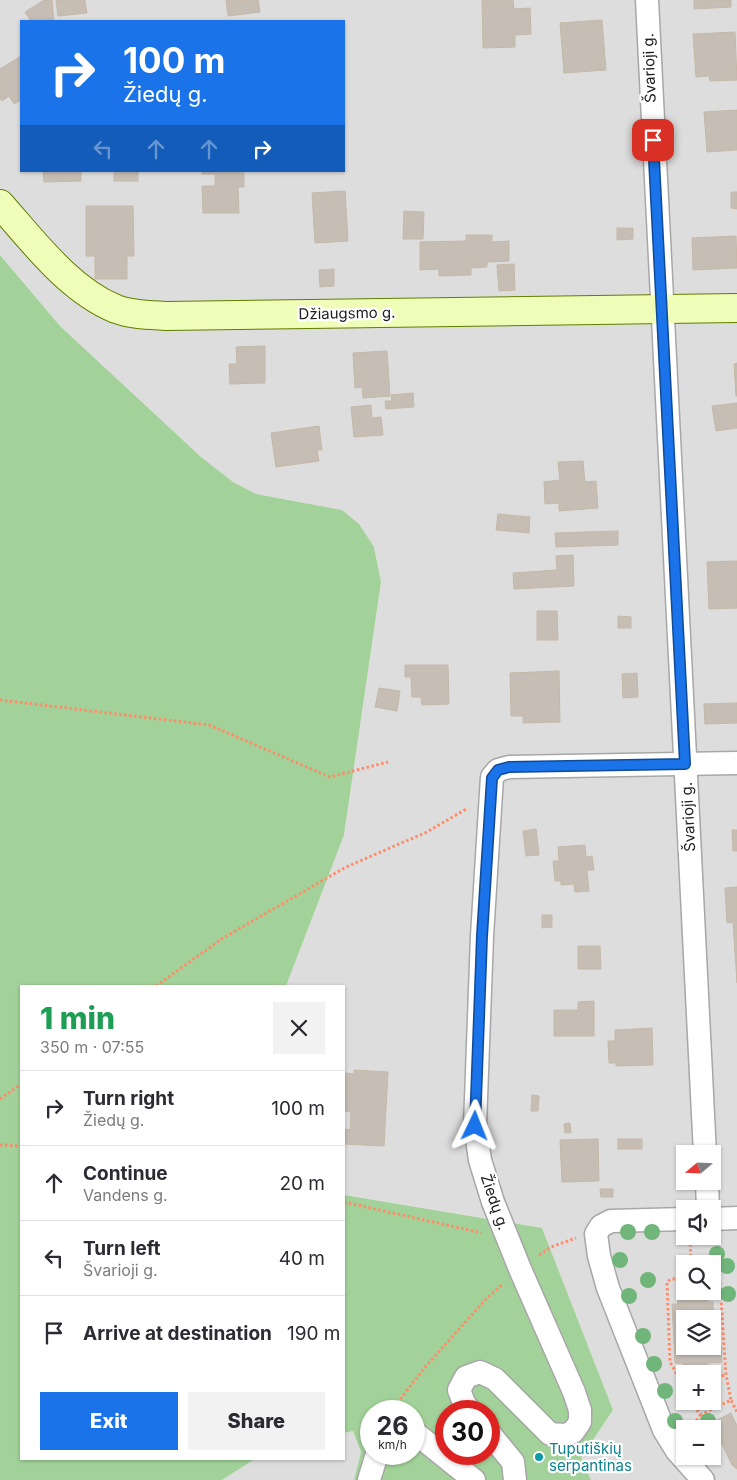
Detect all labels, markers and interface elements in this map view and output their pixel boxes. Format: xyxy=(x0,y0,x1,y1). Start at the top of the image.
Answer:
street label: Švarioji g. xyxy=(638,33,660,103)
text: 100 m xyxy=(123,39,226,81)
icon: right xyxy=(40,40,105,105)
text: Žiedų g. xyxy=(123,81,208,107)
pin xyxy=(632,119,674,161)
icon: arrive xyxy=(639,126,667,154)
icon: left xyxy=(89,135,117,163)
icon: ahead xyxy=(142,135,170,163)
icon: ahead xyxy=(195,135,223,163)
icon: right xyxy=(248,135,276,163)
street label: Džiaugsmo g. xyxy=(298,303,396,323)
street label: Švarioji g. xyxy=(677,782,699,852)
text: 1 min xyxy=(40,1000,115,1036)
button: close xyxy=(273,1002,325,1054)
text: 350 m · 07:55 xyxy=(40,1037,144,1057)
text: Turn right xyxy=(83,1087,174,1110)
icon: right xyxy=(40,1094,68,1122)
text: 100 m xyxy=(271,1097,325,1120)
position arrow xyxy=(448,1099,500,1151)
text: Žiedų g. xyxy=(83,1110,144,1130)
north arrow xyxy=(676,1145,721,1190)
map controls xyxy=(676,1145,721,1465)
text: Continue xyxy=(83,1162,168,1185)
icon: ahead xyxy=(40,1169,68,1197)
text: 20 m xyxy=(279,1172,325,1195)
street label: Žiedų g. xyxy=(477,1172,513,1232)
text: Vandens g. xyxy=(83,1185,168,1205)
button: sound xyxy=(676,1200,721,1245)
text: Turn left xyxy=(83,1237,161,1260)
icon: left xyxy=(40,1244,68,1272)
text: 40 m xyxy=(279,1247,325,1270)
button: search xyxy=(676,1255,721,1300)
text: Švarioji g. xyxy=(83,1260,158,1280)
button: layers xyxy=(676,1310,721,1355)
icon: arrive xyxy=(40,1319,68,1347)
text: Arrive at destination xyxy=(83,1322,272,1345)
text: 190 m xyxy=(287,1322,340,1345)
button: + xyxy=(676,1365,721,1410)
button: Exit xyxy=(40,1392,178,1450)
button: Share xyxy=(188,1392,325,1450)
speed limit sign: 30 xyxy=(435,1400,500,1465)
text: 26 xyxy=(377,1411,408,1441)
button: − xyxy=(676,1420,721,1465)
text: km/h xyxy=(378,1437,407,1452)
place label: Tuputiškių serpantinas xyxy=(549,1439,632,1475)
marker: Tuputiškių serpantinas xyxy=(533,1451,545,1463)

